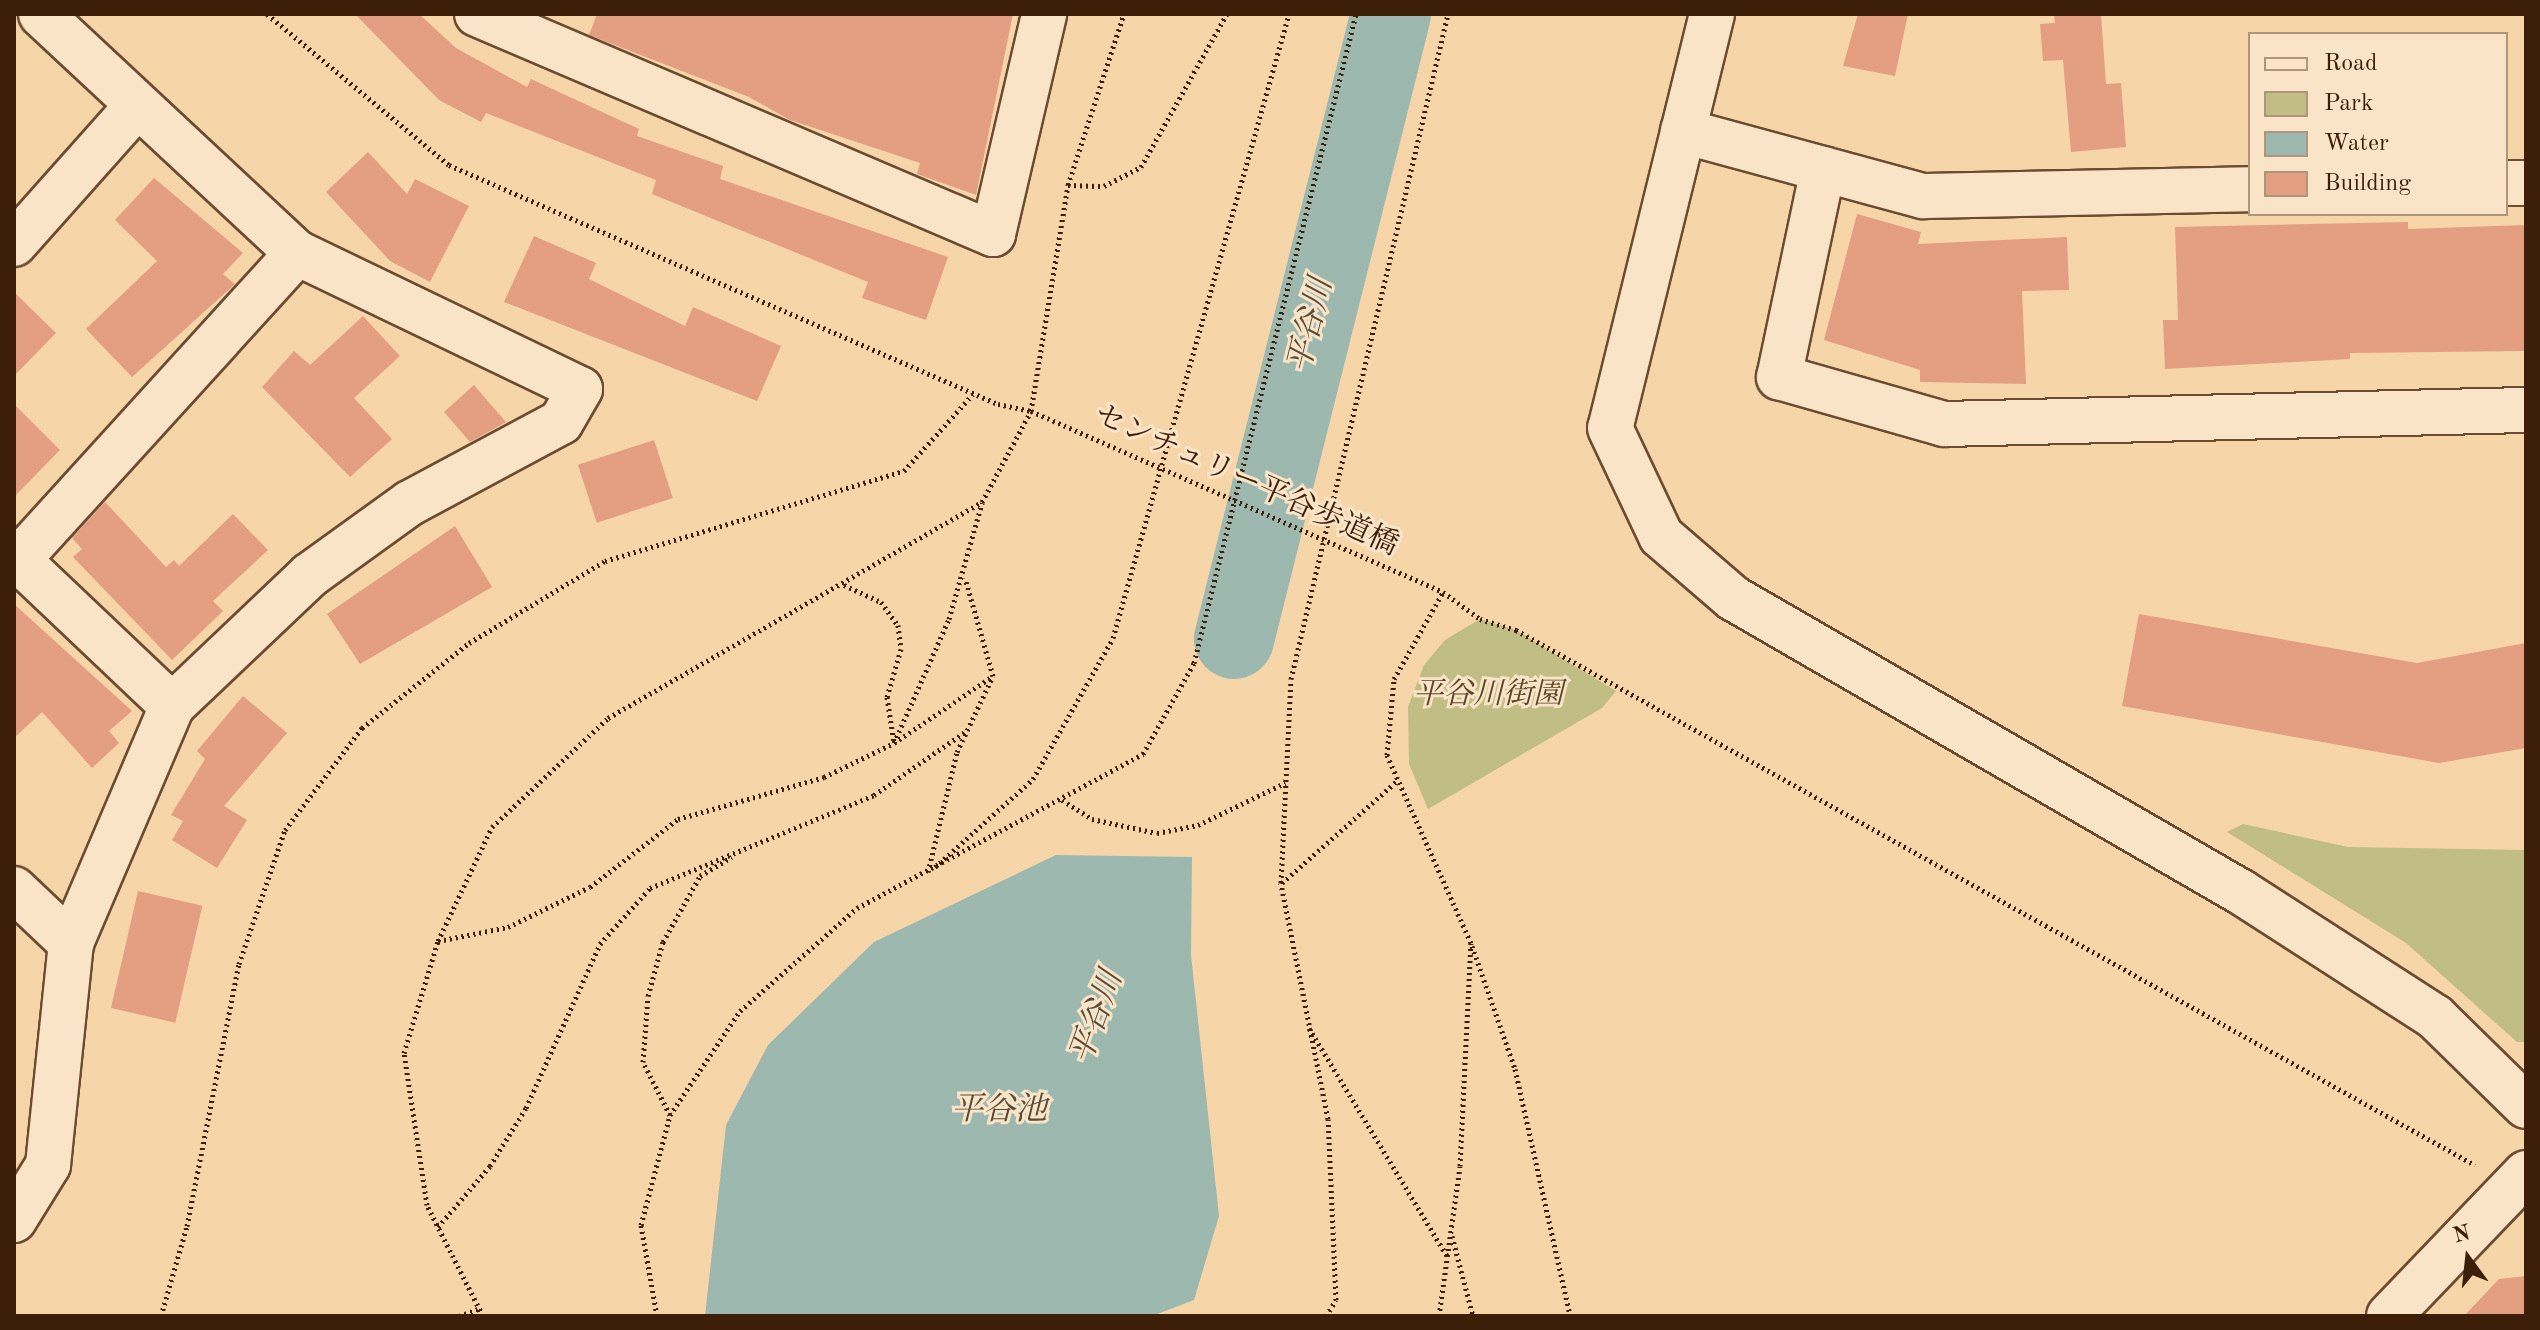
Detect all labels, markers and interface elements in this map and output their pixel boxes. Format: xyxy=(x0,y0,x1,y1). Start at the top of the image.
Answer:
legend xyxy=(2248,32,2508,216)
text: Road xyxy=(2324,52,2377,76)
text: Park xyxy=(2324,92,2373,116)
text: Water xyxy=(2324,132,2389,156)
text: Building xyxy=(2324,172,2411,196)
water label: 平谷川 xyxy=(1282,275,1342,377)
street label: センチュリー平谷歩道橋 xyxy=(1088,397,1404,565)
park label: 平谷川街園 xyxy=(1413,677,1563,713)
water label: 平谷川 xyxy=(1064,966,1132,1070)
water label: 平谷池 xyxy=(951,1092,1047,1130)
north arrow xyxy=(2428,1218,2508,1298)
text: N xyxy=(2451,1222,2473,1248)

